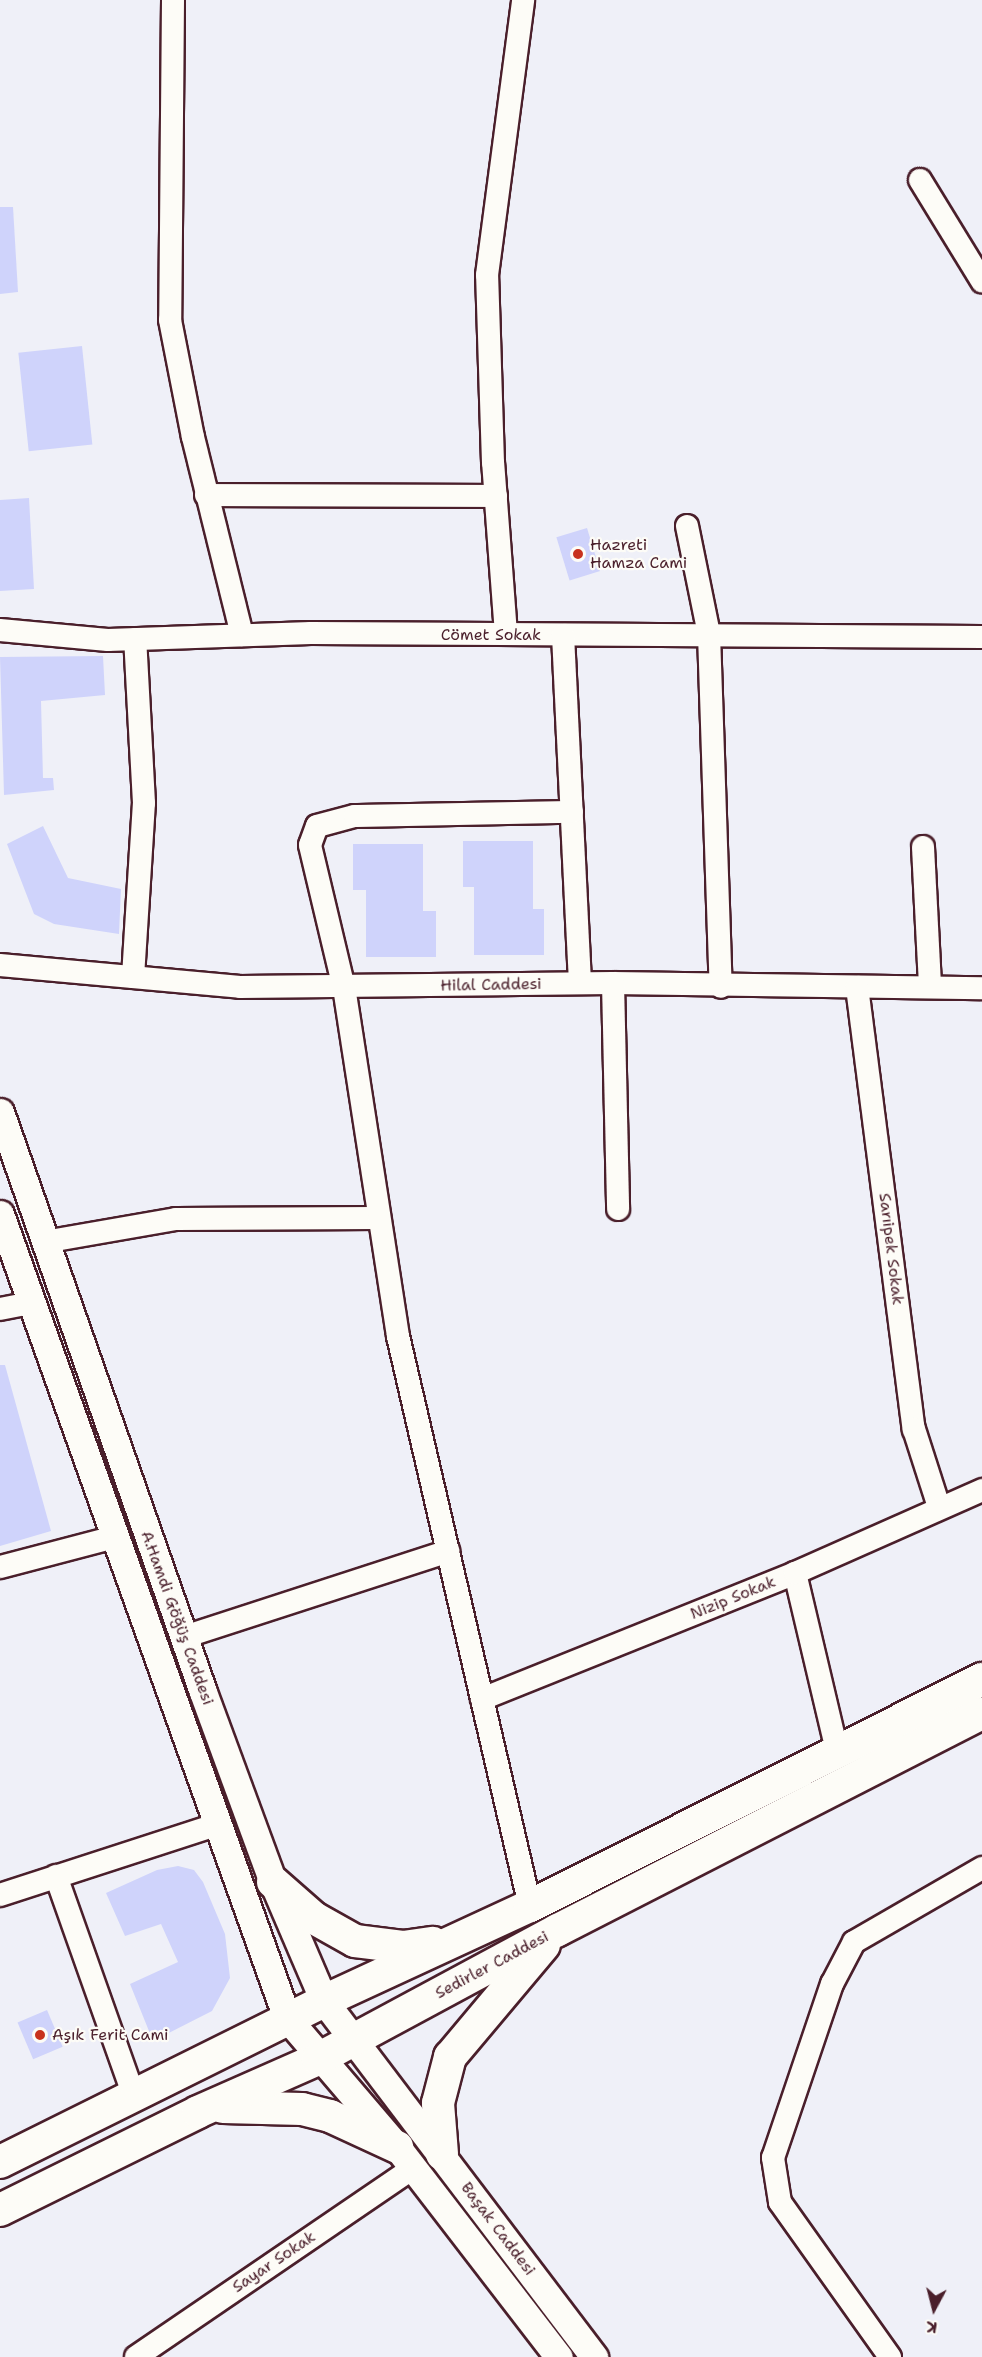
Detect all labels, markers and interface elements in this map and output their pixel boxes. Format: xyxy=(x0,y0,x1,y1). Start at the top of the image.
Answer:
place label: Hazreti Hamza Cami xyxy=(590,535,687,573)
marker: Hazreti Hamza Cami xyxy=(571,547,585,561)
street label: Cömet Sokak xyxy=(441,625,541,645)
street label: Hilal Caddesi xyxy=(440,975,542,995)
street label: Sarıipek Sokak xyxy=(875,1192,907,1306)
street label: A.Hamdi Göğüş Caddesi xyxy=(137,1528,217,1708)
street label: Nizip Sokak xyxy=(687,1572,779,1624)
street label: Sedirler Caddesi xyxy=(432,1927,552,2003)
place label: Aşık Ferit Cami xyxy=(52,2025,169,2045)
marker: Aşık Ferit Cami xyxy=(33,2028,47,2042)
street label: Başak Caddesi xyxy=(457,2179,539,2279)
street label: Sayar Sokak xyxy=(229,2227,319,2297)
north arrow xyxy=(904,2279,964,2339)
text: K xyxy=(925,2316,938,2338)

